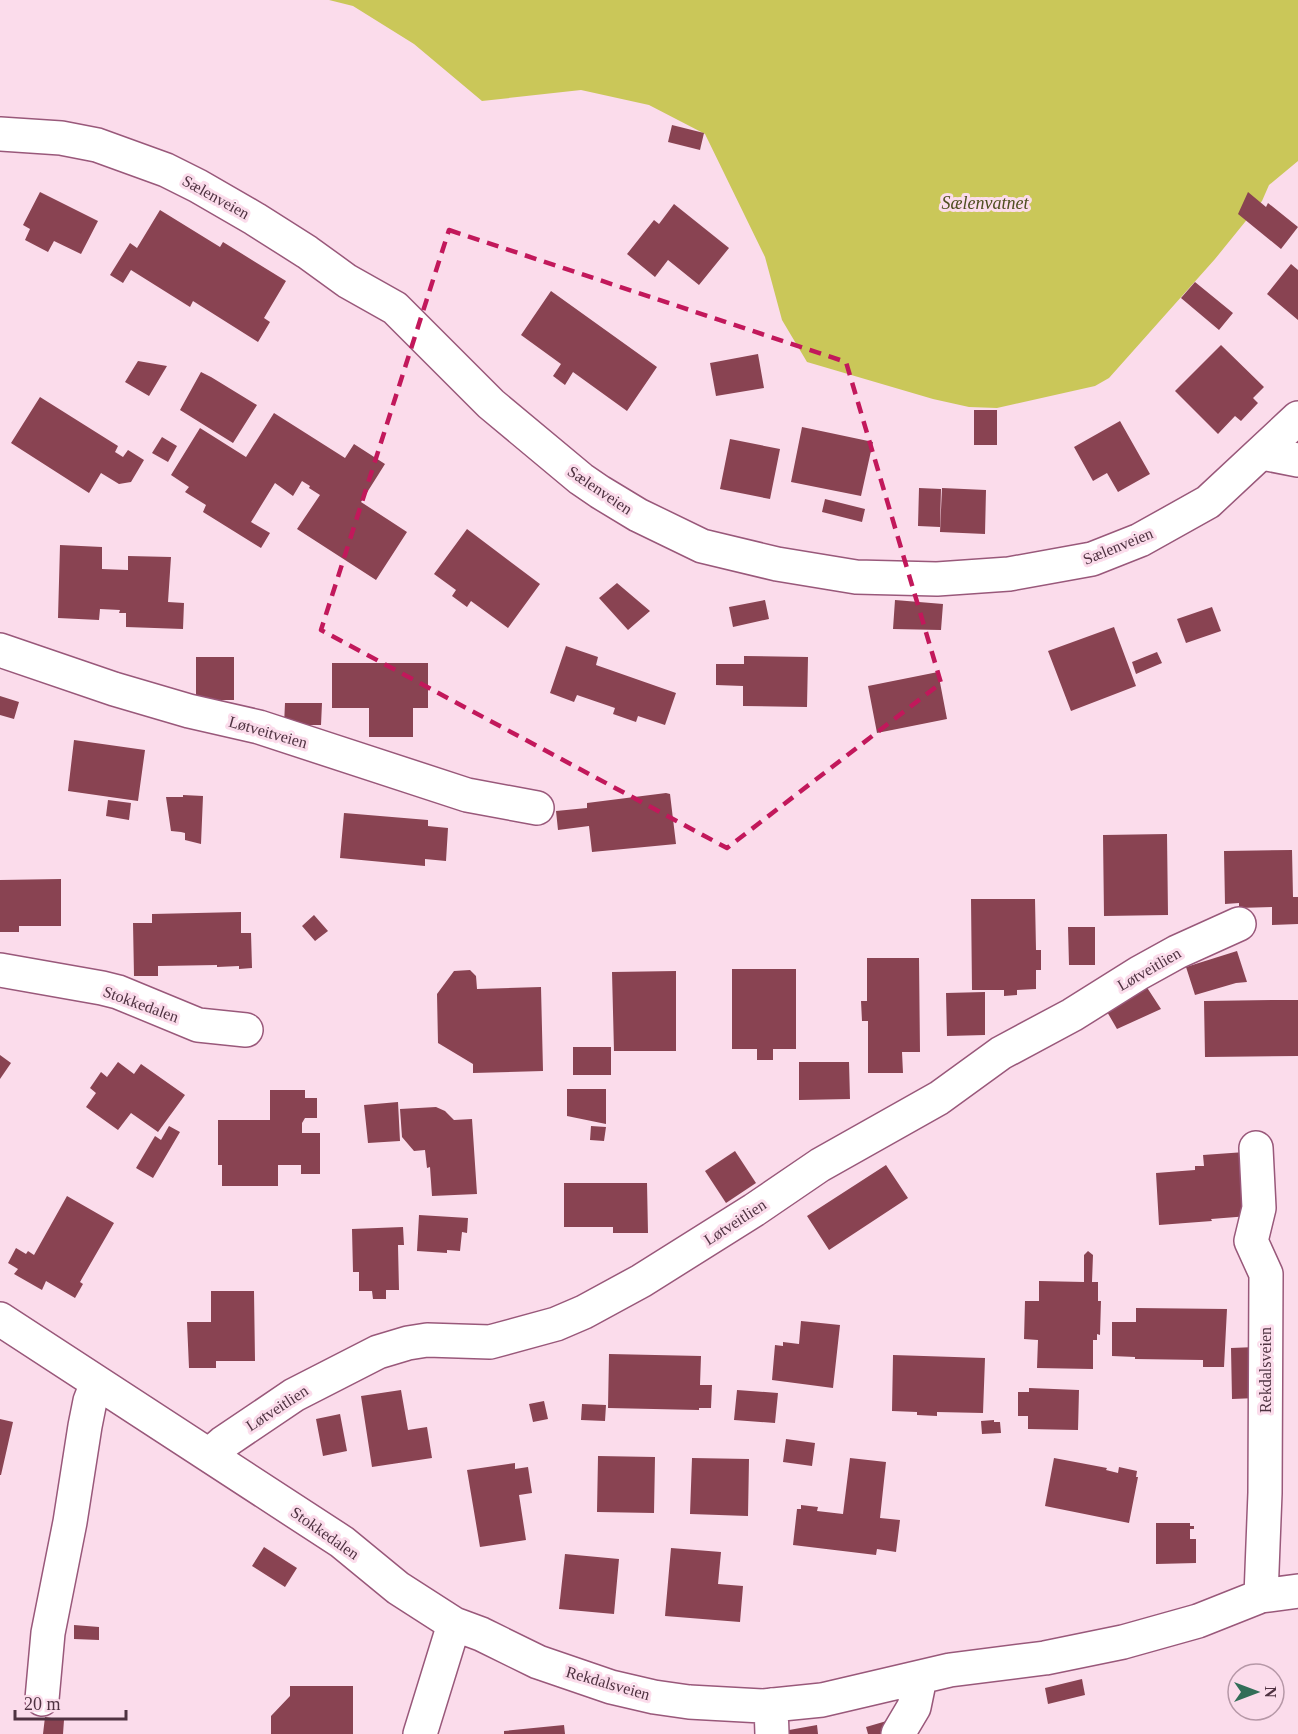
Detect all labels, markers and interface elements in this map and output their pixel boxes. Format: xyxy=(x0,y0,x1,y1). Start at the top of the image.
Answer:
street label: Sælenveien xyxy=(180,172,252,222)
water label: Sælenvatnet xyxy=(942,193,1029,213)
street label: Sælenveien xyxy=(565,462,635,518)
street label: Sælenveien xyxy=(1081,524,1155,568)
street label: Løtveitveien xyxy=(227,713,309,751)
street label: Løtveitlien xyxy=(1114,944,1184,994)
street label: Stokkedalen xyxy=(101,982,181,1026)
street label: Løtveitlien xyxy=(701,1196,769,1248)
street label: Rekdalsveien xyxy=(1257,1327,1274,1413)
street label: Løtveitlien xyxy=(243,1382,311,1434)
street label: Stokkedalen xyxy=(288,1503,362,1563)
north arrow xyxy=(1226,1662,1286,1722)
street label: Rekdalsveien xyxy=(564,1663,652,1703)
scale bar xyxy=(15,1683,126,1721)
text: N xyxy=(1262,1686,1279,1698)
text: 20 m xyxy=(24,1694,61,1714)

